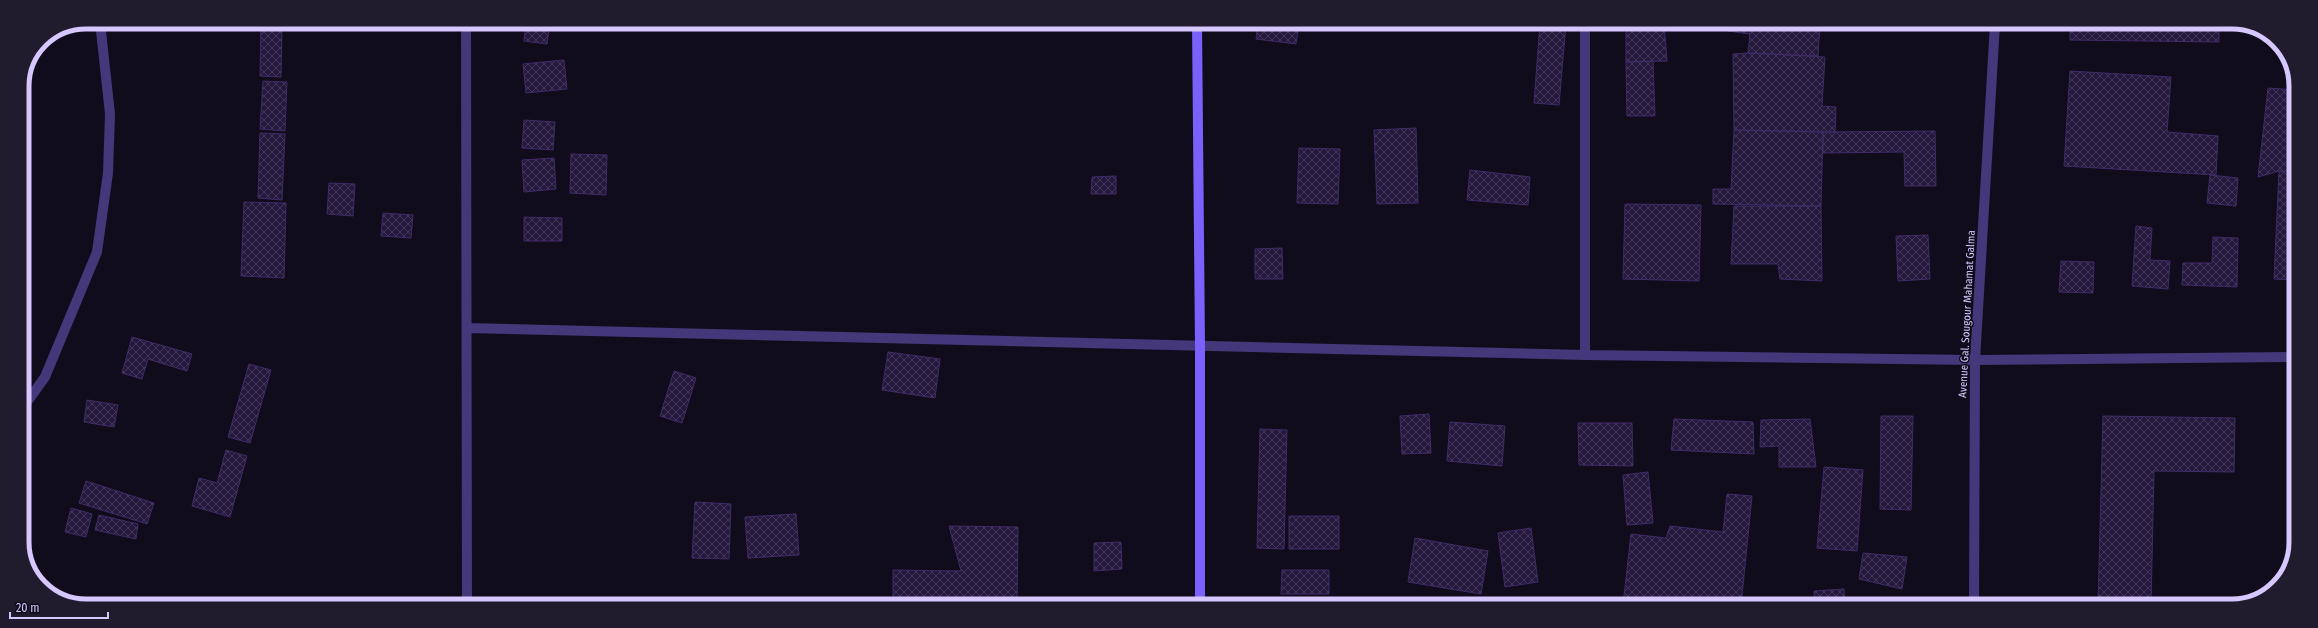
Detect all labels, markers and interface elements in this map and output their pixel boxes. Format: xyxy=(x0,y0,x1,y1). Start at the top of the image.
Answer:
street label: Avenue Gal. Sougour Mahamat Galma xyxy=(1956,230,1978,398)
scale bar xyxy=(10,594,108,620)
text: 20 m xyxy=(16,601,40,615)

